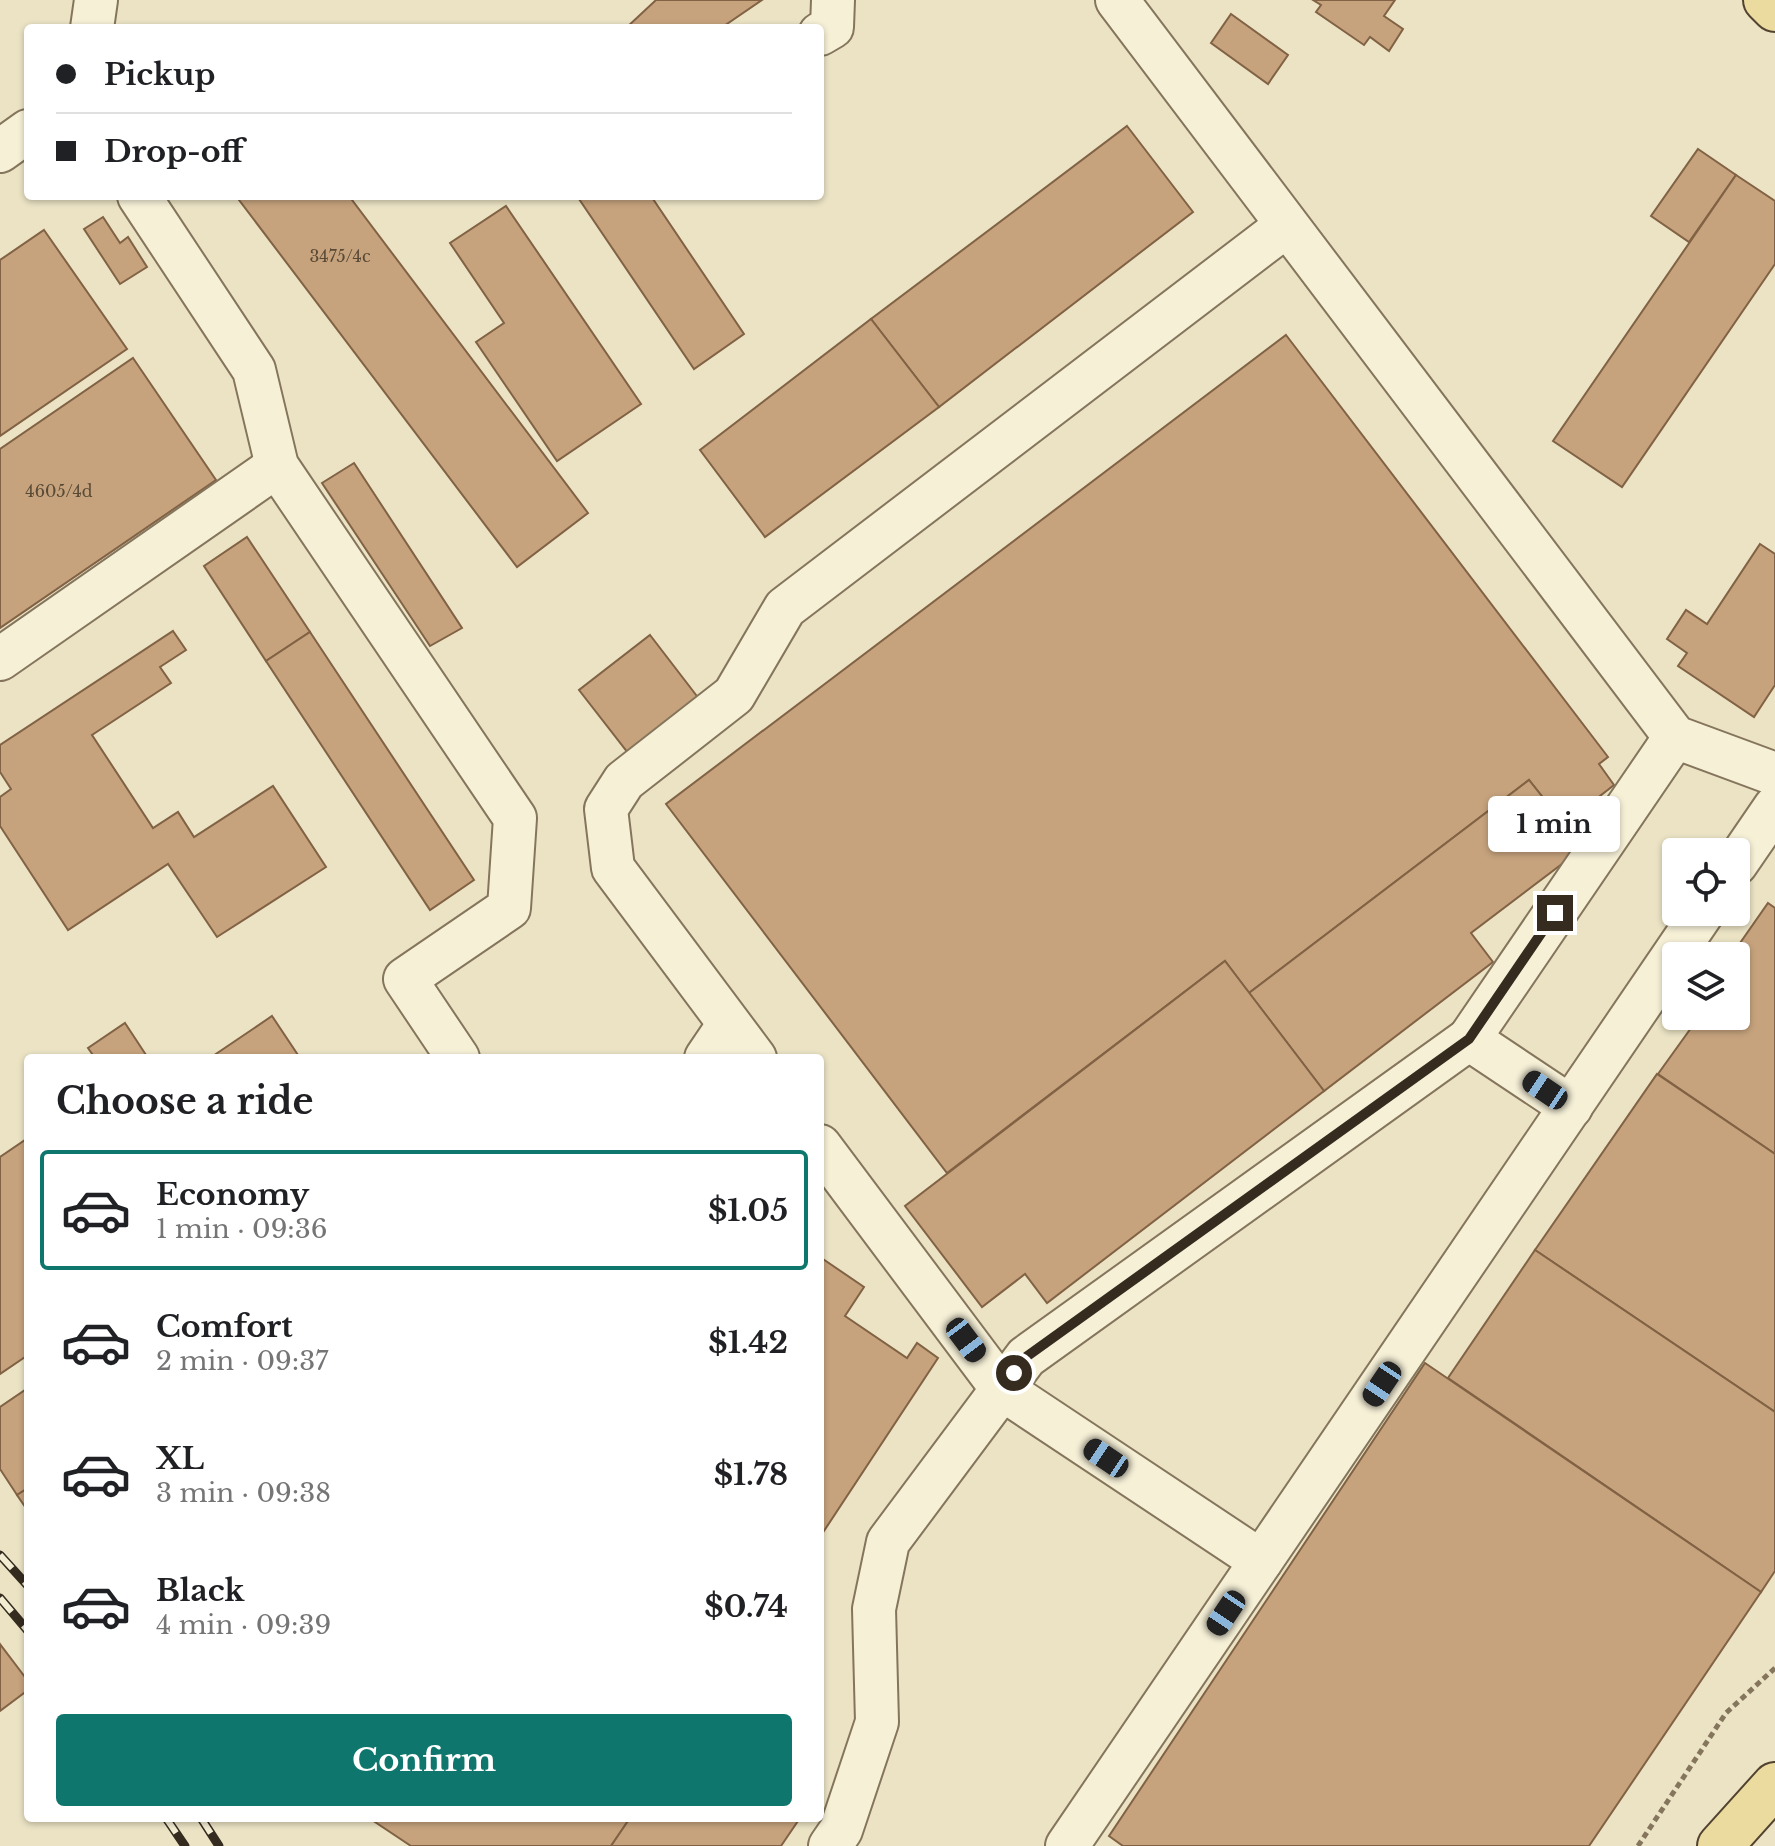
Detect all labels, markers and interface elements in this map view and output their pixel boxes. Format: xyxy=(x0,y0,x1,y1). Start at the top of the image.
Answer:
text: Pickup xyxy=(104,56,215,93)
text: Drop-off xyxy=(104,133,244,170)
house number: 3475/4c xyxy=(309,246,371,266)
house number: 4605/4d xyxy=(25,481,93,501)
callout: 1 min xyxy=(1489,797,1621,853)
text: 1 min xyxy=(1516,808,1592,840)
map controls xyxy=(1662,838,1750,1030)
button: locate xyxy=(1662,838,1750,926)
route end xyxy=(1537,895,1573,931)
button: layers xyxy=(1662,942,1750,1030)
car xyxy=(1518,1067,1572,1113)
text: Choose a ride xyxy=(56,1079,313,1124)
icon: car xyxy=(60,1174,132,1246)
text: Economy xyxy=(156,1176,309,1213)
text: $1.05 xyxy=(708,1192,788,1229)
text: 1 min · 09:36 xyxy=(156,1213,328,1245)
icon: car xyxy=(60,1306,132,1378)
text: Comfort xyxy=(156,1308,293,1345)
car xyxy=(942,1314,990,1366)
text: $1.42 xyxy=(708,1324,788,1361)
text: 2 min · 09:37 xyxy=(156,1345,328,1377)
route start xyxy=(996,1355,1032,1391)
car xyxy=(1359,1357,1405,1411)
car xyxy=(1079,1435,1133,1481)
icon: car xyxy=(60,1438,132,1510)
text: XL xyxy=(156,1440,204,1477)
text: $1.78 xyxy=(714,1456,788,1493)
text: 3 min · 09:38 xyxy=(156,1477,331,1509)
icon: car xyxy=(60,1570,132,1642)
text: Black xyxy=(156,1572,244,1609)
car xyxy=(1203,1586,1249,1640)
text: $0.74 xyxy=(704,1588,788,1625)
text: 4 min · 09:39 xyxy=(156,1609,331,1641)
button: Confirm xyxy=(56,1714,792,1806)

